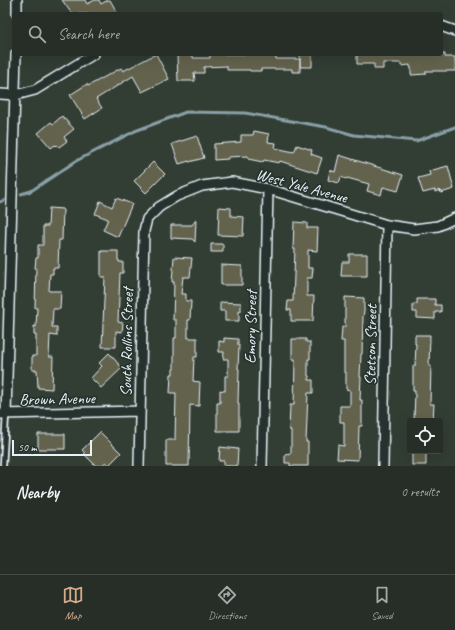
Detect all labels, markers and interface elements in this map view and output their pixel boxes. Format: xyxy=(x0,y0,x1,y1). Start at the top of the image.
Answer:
search box xyxy=(12,12,443,56)
icon: search xyxy=(26,23,48,45)
text: Search here xyxy=(58,25,119,44)
street label: West Yale Avenue xyxy=(254,164,351,208)
street label: South Rollins Street xyxy=(116,285,138,397)
street label: Emory Street xyxy=(240,287,262,364)
street label: Stetson Street xyxy=(360,303,382,385)
street label: Brown Avenue xyxy=(19,388,97,410)
map controls xyxy=(407,418,443,454)
button: locate xyxy=(407,418,443,454)
scale bar xyxy=(12,438,92,457)
text: 50 m xyxy=(18,440,37,454)
text: Nearby xyxy=(16,482,59,503)
text: 0 results xyxy=(401,484,439,500)
tab: Map xyxy=(62,584,84,622)
tab: Directions xyxy=(208,584,247,622)
tab: Saved xyxy=(371,584,393,622)

